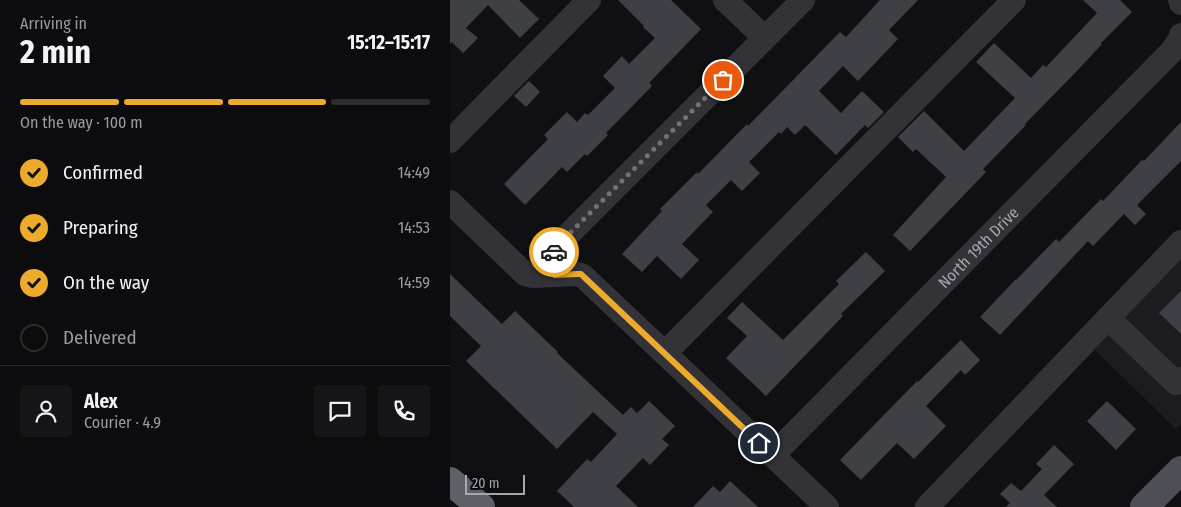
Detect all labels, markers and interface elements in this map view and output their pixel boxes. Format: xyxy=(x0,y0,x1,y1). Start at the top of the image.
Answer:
text: Arriving in xyxy=(20,14,87,33)
text: 15:12–15:17 xyxy=(347,31,430,54)
text: 2 min xyxy=(20,33,91,71)
pin xyxy=(702,59,744,101)
icon: bag xyxy=(709,66,737,94)
text: On the way · 100 m xyxy=(20,113,142,132)
icon: check xyxy=(20,159,48,187)
text: Confirmed xyxy=(63,161,143,184)
text: 14:49 xyxy=(397,163,430,182)
street label: North 19th Drive xyxy=(934,203,1022,292)
icon: check xyxy=(20,214,48,242)
text: Preparing xyxy=(63,216,138,239)
text: 14:53 xyxy=(398,218,430,237)
courier xyxy=(529,227,579,277)
icon: car xyxy=(540,238,568,266)
icon: check xyxy=(20,269,48,297)
text: On the way xyxy=(63,271,149,294)
text: 14:59 xyxy=(398,273,430,292)
text: Delivered xyxy=(63,326,137,349)
button: person xyxy=(20,385,72,437)
button: chat xyxy=(314,385,366,437)
button: phone xyxy=(378,385,430,437)
text: Alex xyxy=(84,390,118,413)
text: Courier · 4.9 xyxy=(84,413,161,432)
pin xyxy=(738,422,780,464)
icon: home xyxy=(745,429,773,457)
scale bar xyxy=(465,472,525,495)
text: 20 m xyxy=(472,475,500,492)

